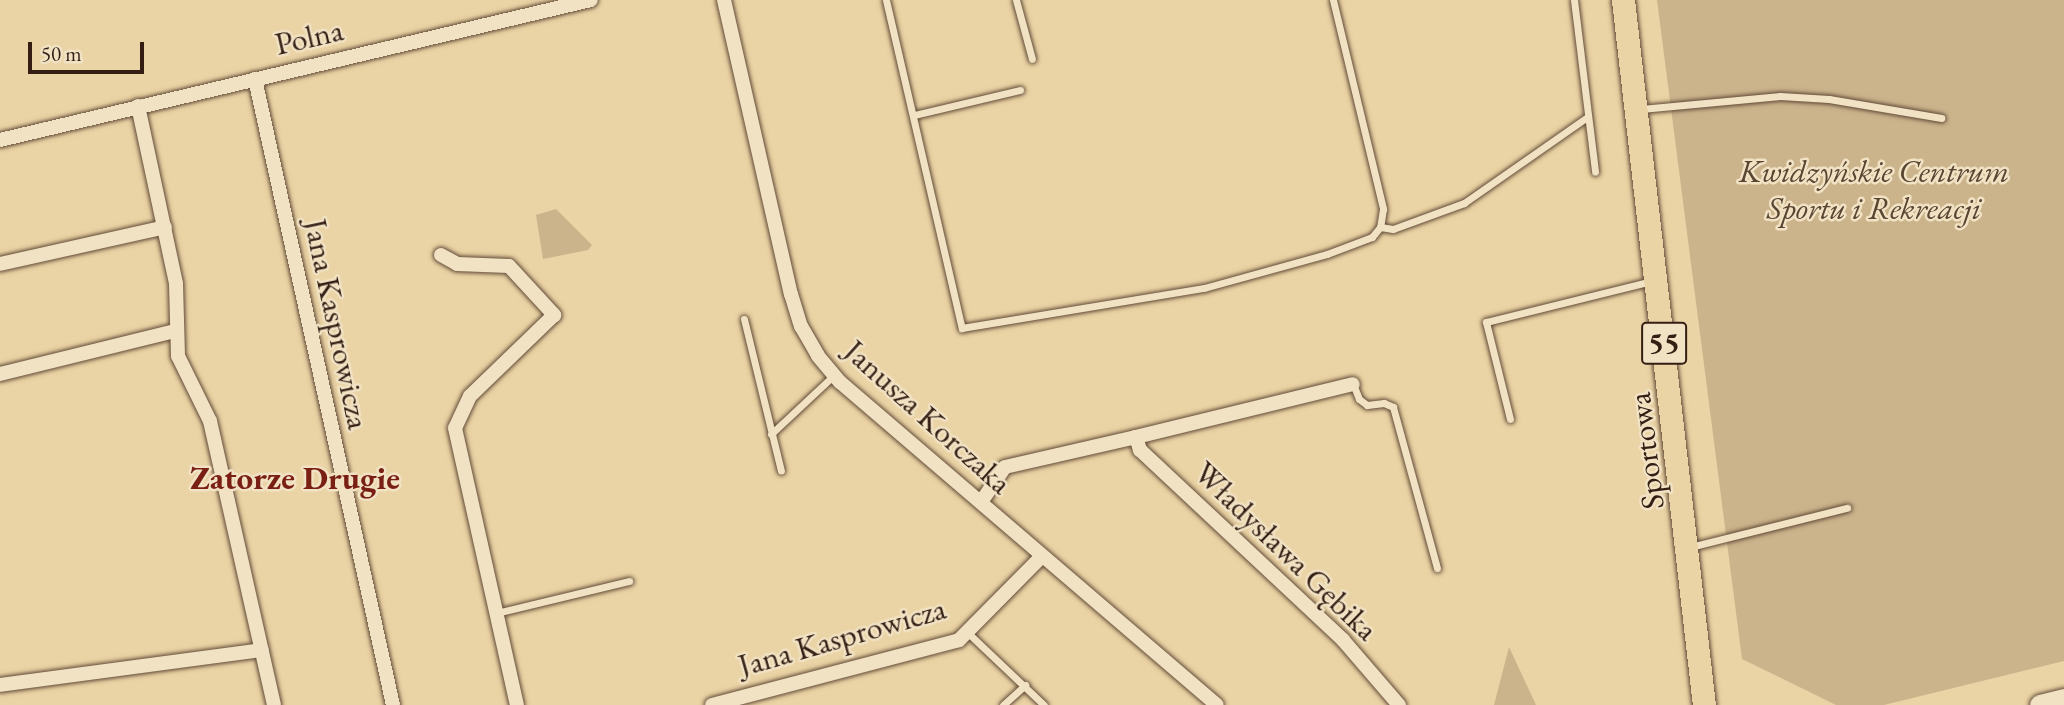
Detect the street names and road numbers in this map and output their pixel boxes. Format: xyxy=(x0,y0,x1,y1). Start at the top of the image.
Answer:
street label: Polna xyxy=(271,11,347,63)
street label: Jana Kasprowicza xyxy=(296,215,378,433)
road number: 55 xyxy=(1640,316,1688,370)
street label: Janusza Korczaka xyxy=(836,332,1020,502)
street label: Sportowa xyxy=(1620,390,1672,512)
street label: Władysława Gębika xyxy=(1186,453,1386,649)
street label: Jana Kasprowicza xyxy=(734,589,950,685)

